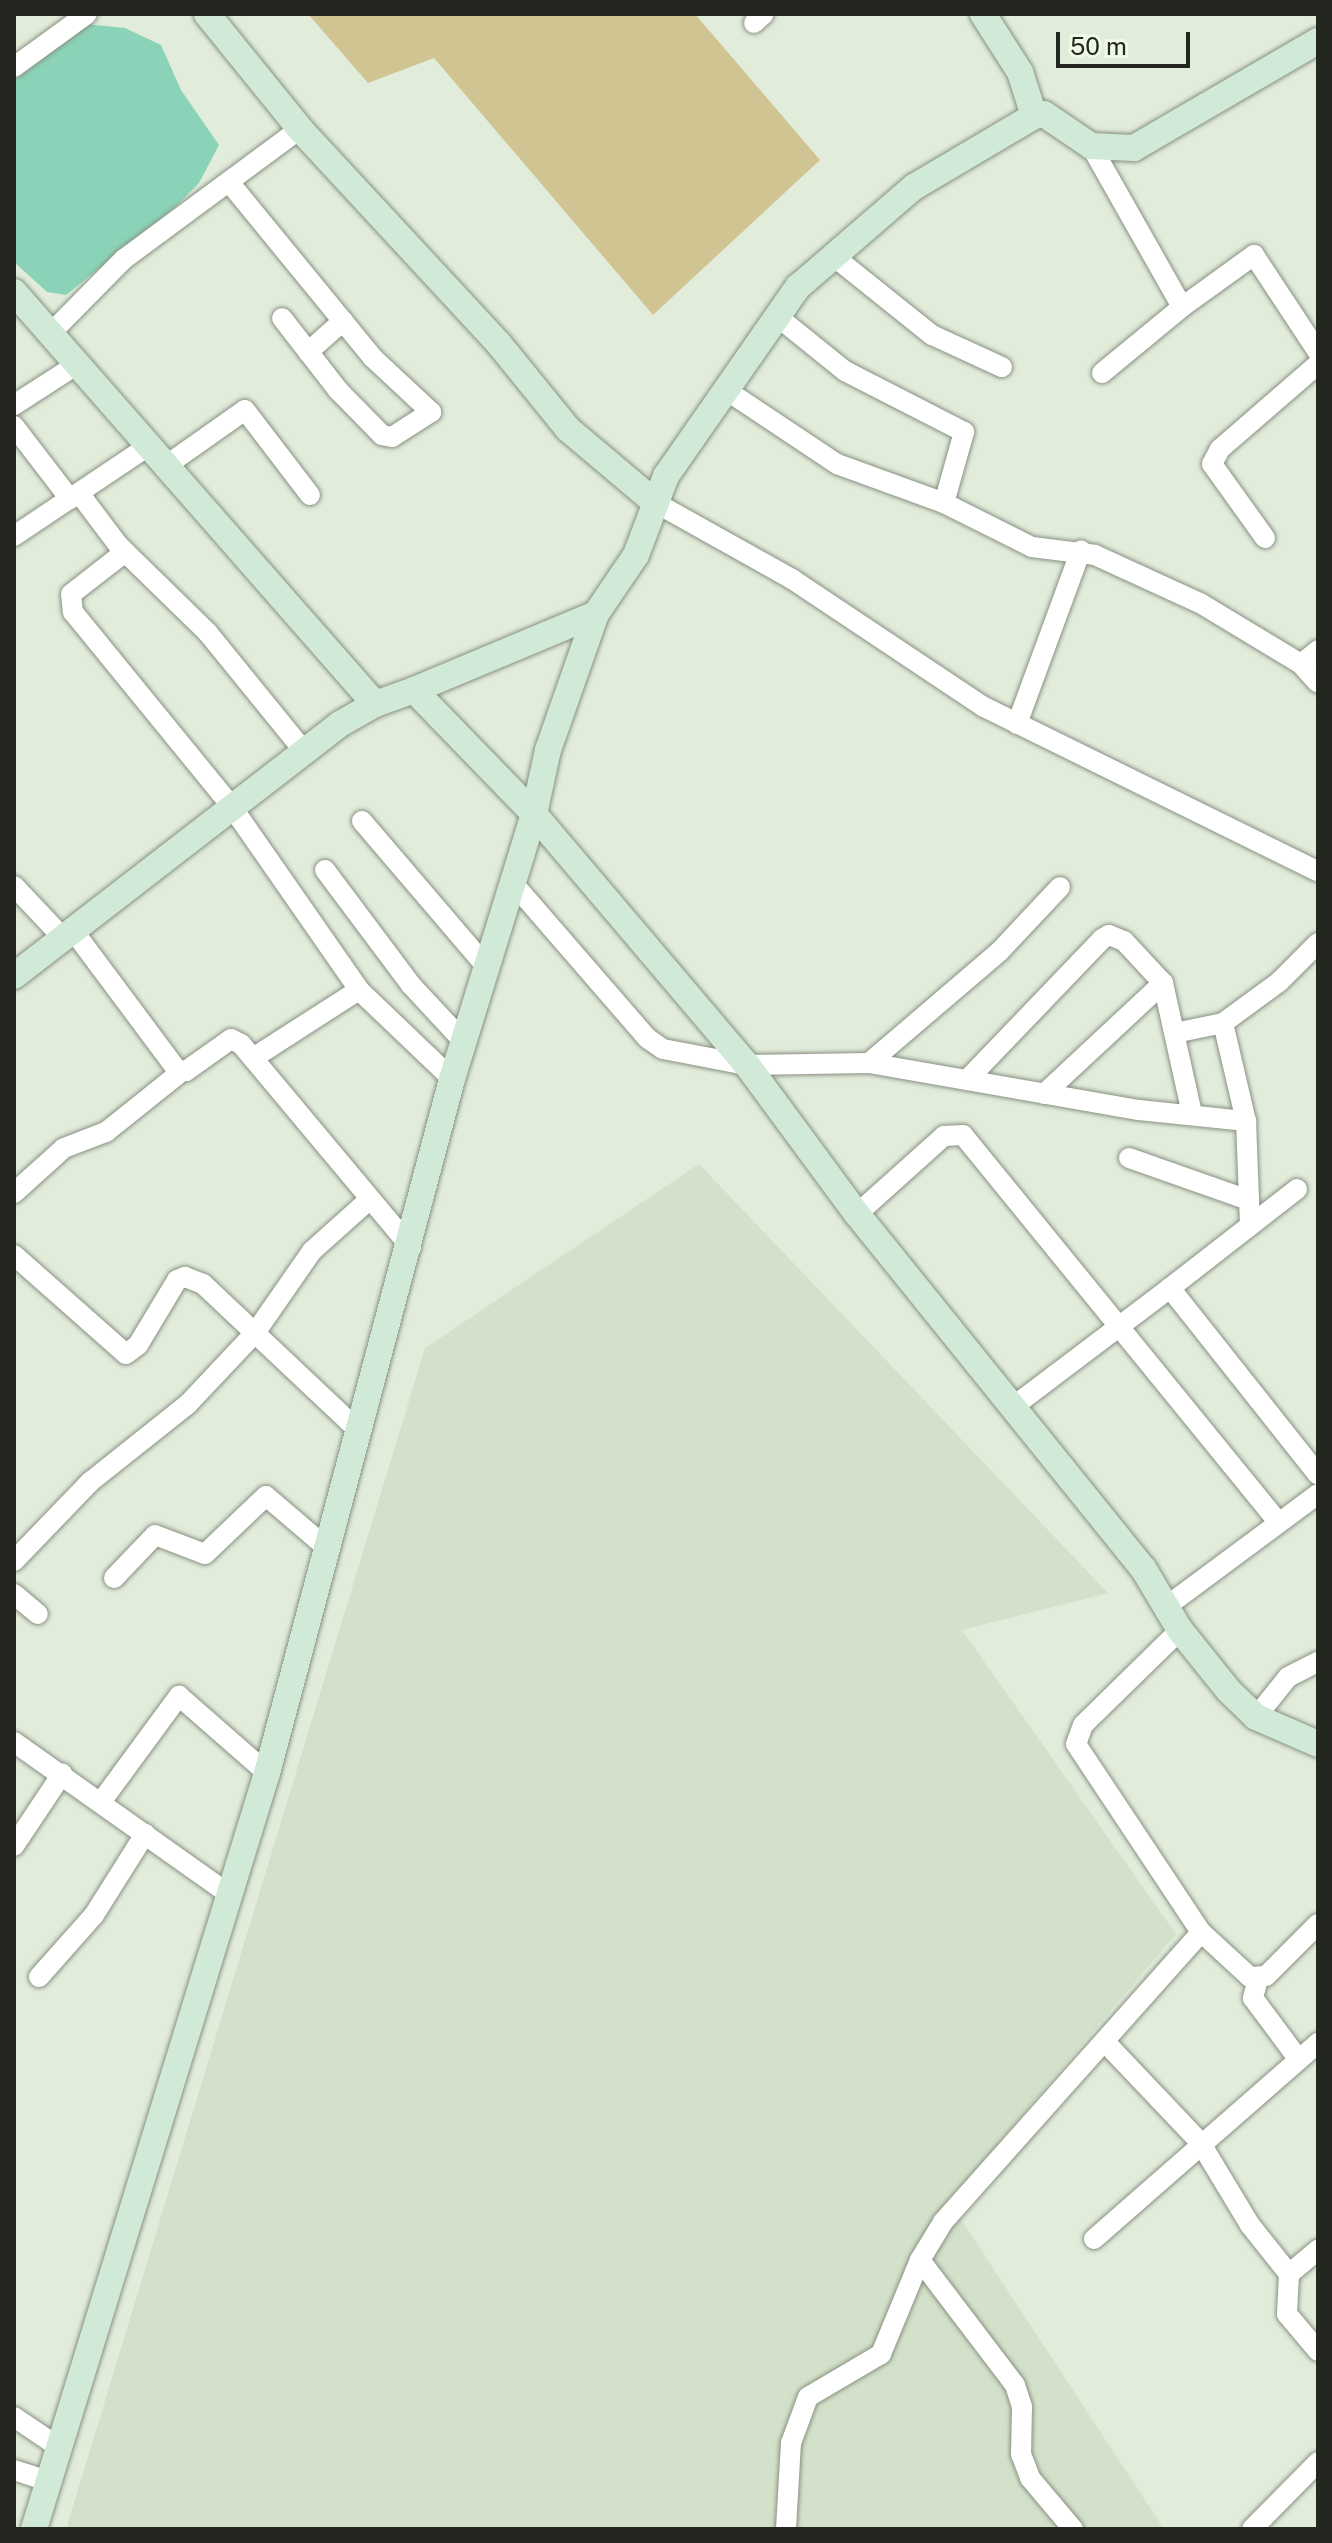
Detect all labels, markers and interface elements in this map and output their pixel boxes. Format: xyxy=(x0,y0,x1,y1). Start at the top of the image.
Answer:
scale bar xyxy=(1060,16,1194,66)
text: 50 m xyxy=(1070,32,1127,60)

